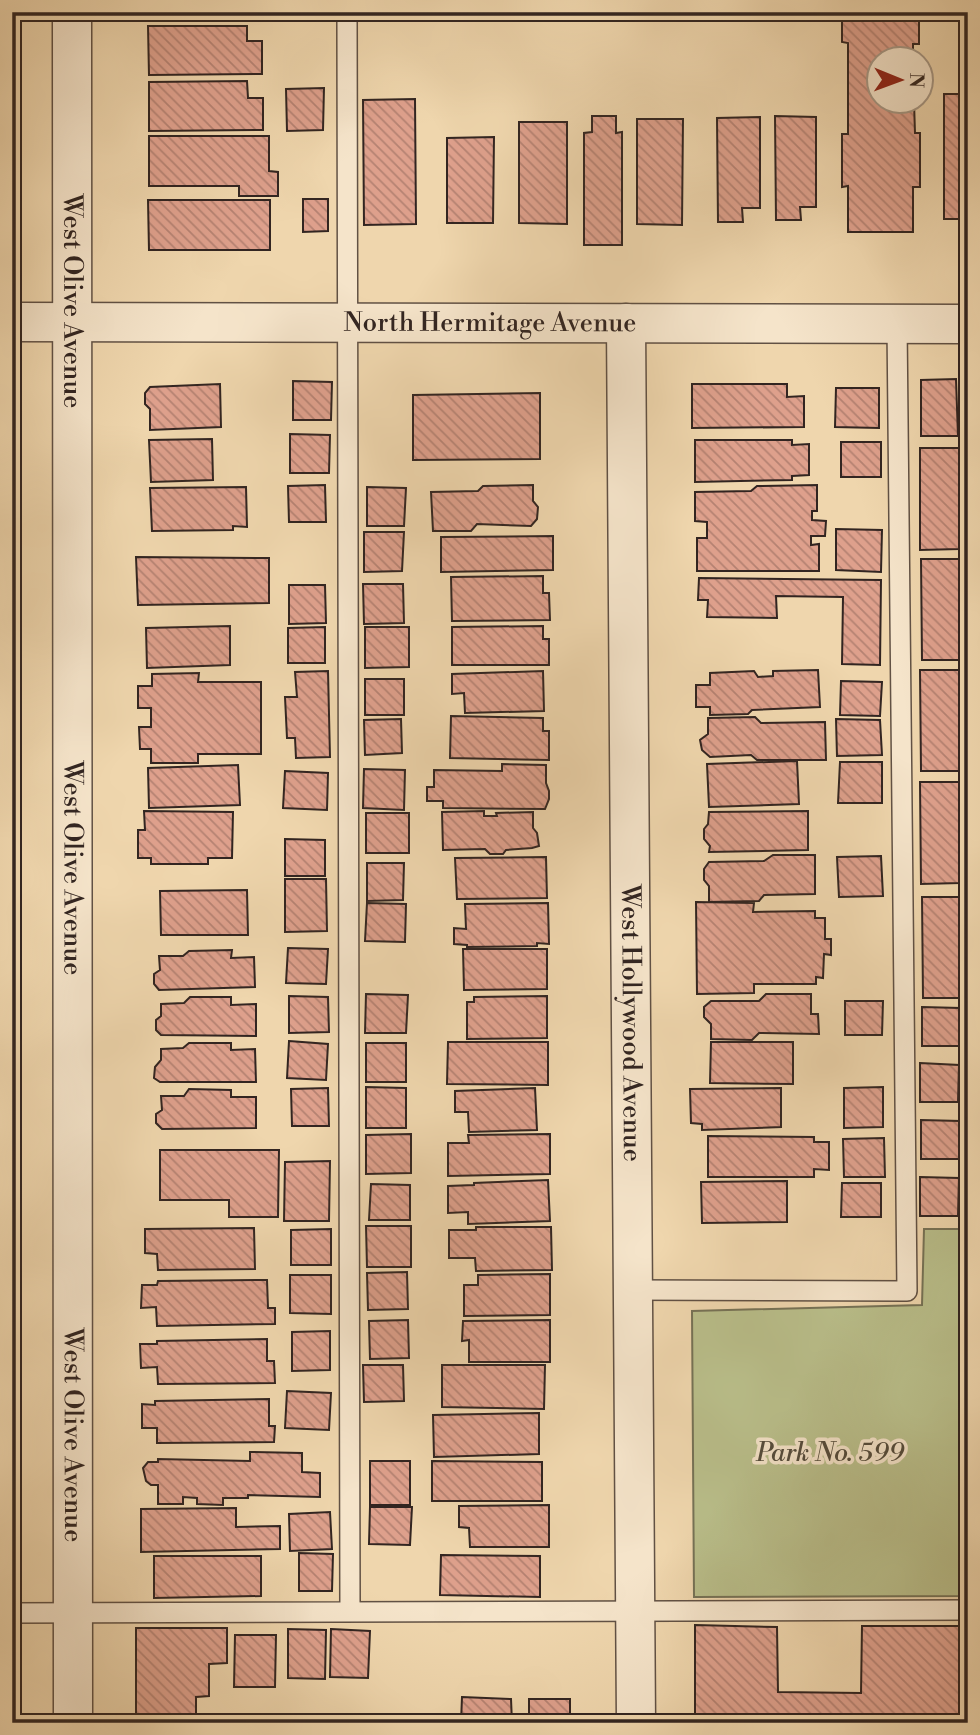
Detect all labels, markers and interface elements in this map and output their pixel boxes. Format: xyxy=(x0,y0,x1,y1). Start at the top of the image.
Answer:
north arrow xyxy=(864,46,934,116)
text: N xyxy=(904,73,928,88)
street label: West Olive Avenue xyxy=(56,193,88,408)
street label: North Hermitage Avenue xyxy=(343,307,637,339)
street label: West Olive Avenue xyxy=(56,760,89,975)
street label: West Hollywood Avenue xyxy=(614,883,648,1162)
street label: West Olive Avenue xyxy=(57,1327,89,1542)
park label: Park No. 599 xyxy=(755,1437,904,1469)

